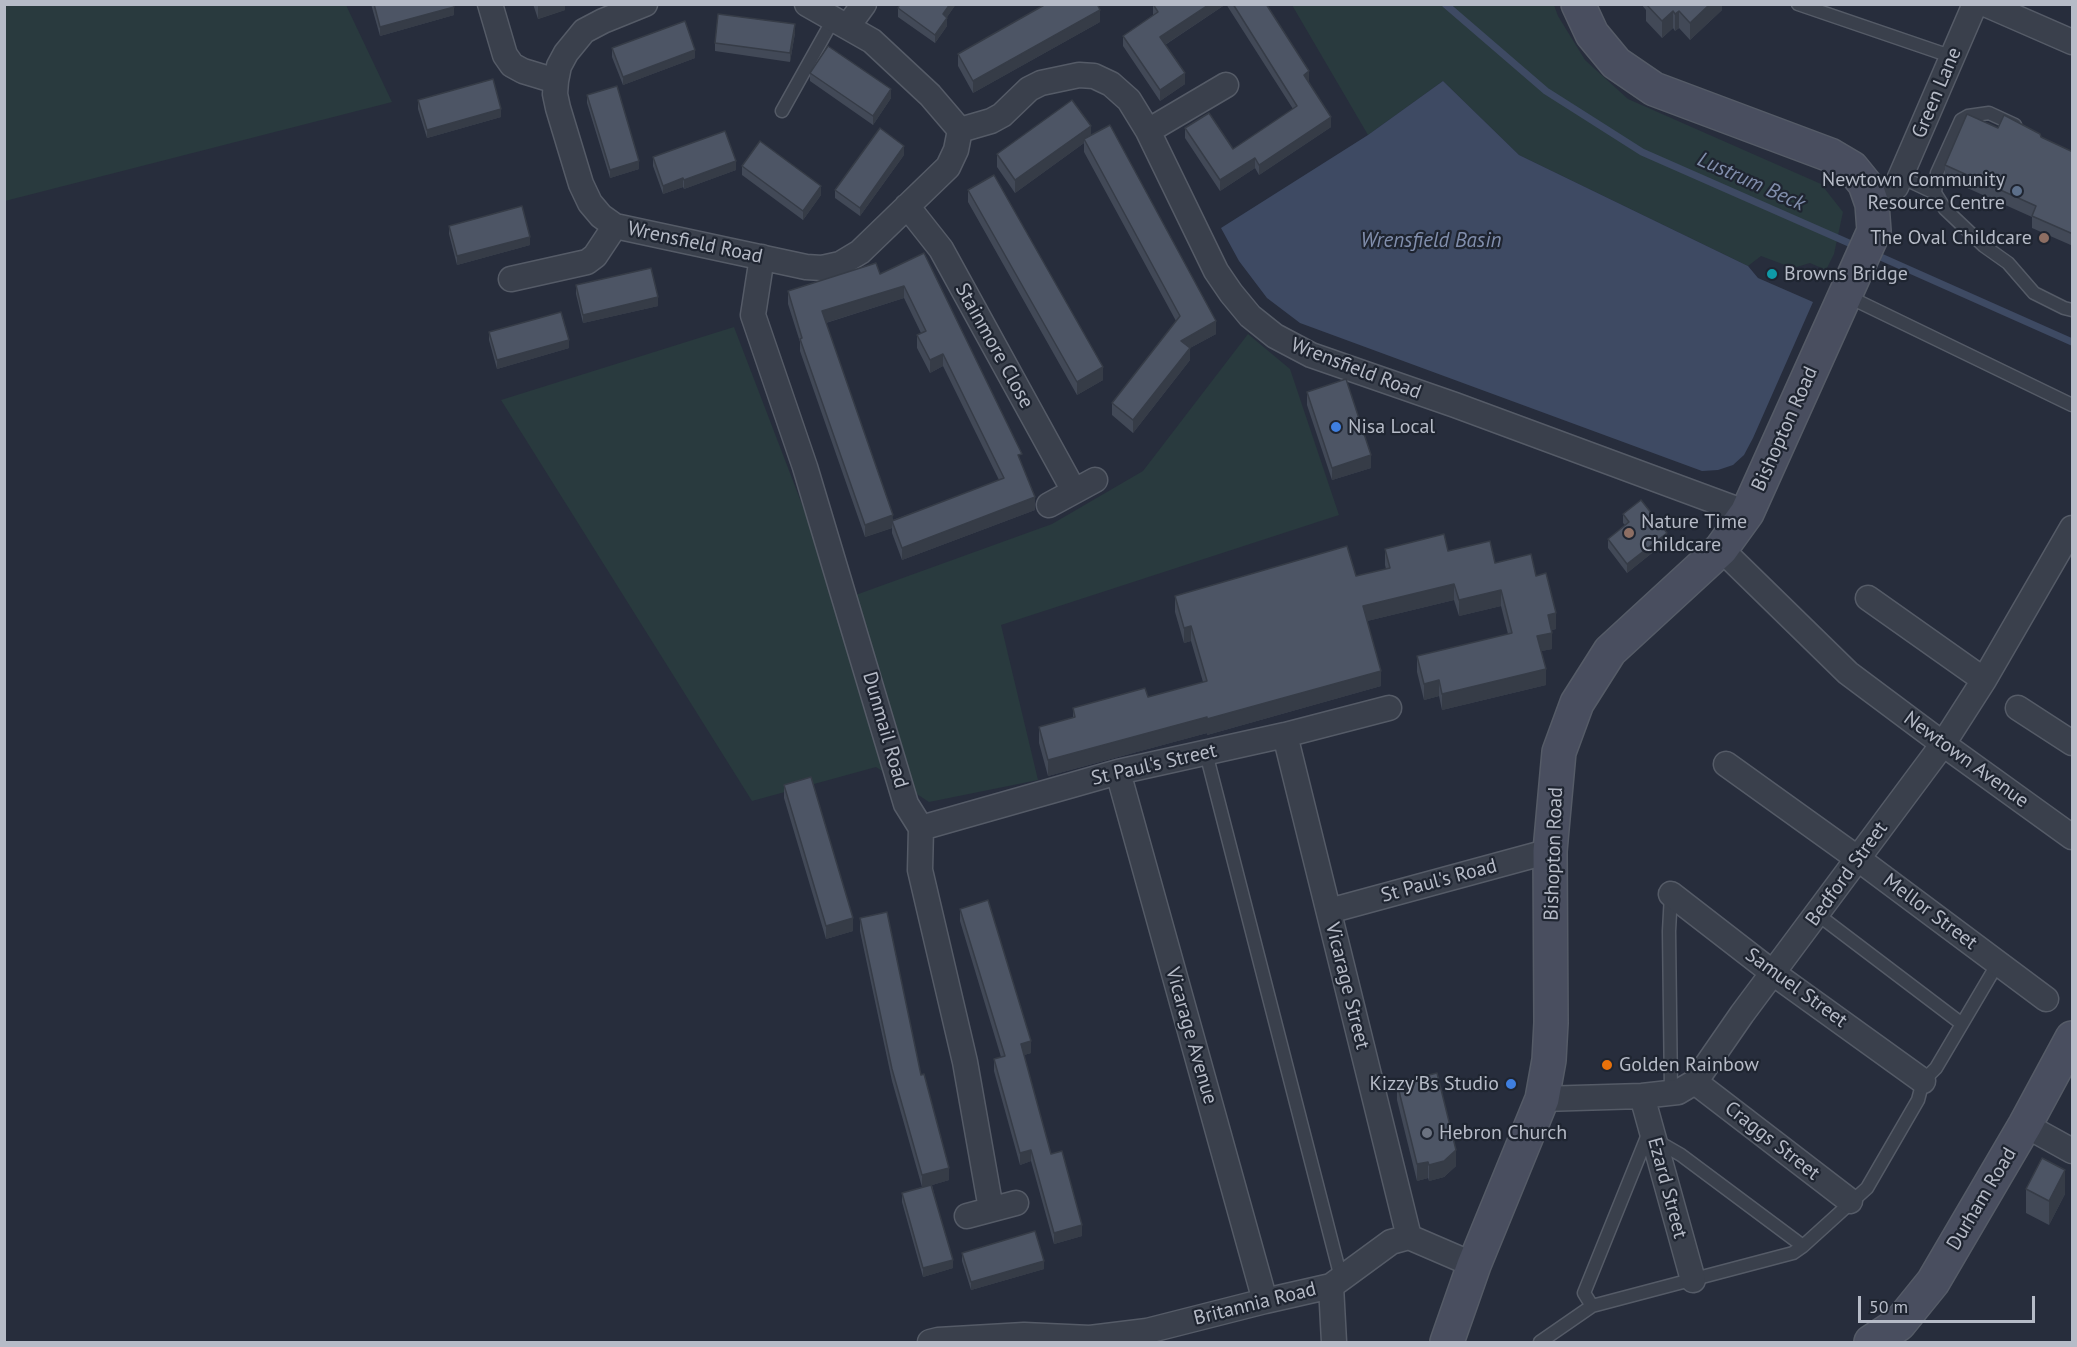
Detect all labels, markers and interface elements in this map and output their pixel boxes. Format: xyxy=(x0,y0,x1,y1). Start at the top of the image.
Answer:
street label: Green Lane xyxy=(1907,44,1967,142)
water label: Lustrum Beck xyxy=(1693,147,1809,217)
place label: Newtown Community Resource Centre xyxy=(1822,168,2005,215)
marker: Newtown Community Resource Centre xyxy=(2010,184,2024,198)
street label: Wrensfield Road xyxy=(625,217,765,269)
place label: The Oval Childcare xyxy=(1870,226,2032,250)
water label: Wrensfield Basin xyxy=(1360,228,1502,254)
marker: The Oval Childcare xyxy=(2037,231,2051,245)
place label: Browns Bridge xyxy=(1784,262,1908,286)
marker: Browns Bridge xyxy=(1765,267,1779,281)
street label: Stainmore Close xyxy=(950,279,1038,413)
street label: Wrensfield Road xyxy=(1288,333,1424,405)
street label: Bishopton Road xyxy=(1747,363,1823,495)
place label: Nisa Local xyxy=(1348,415,1435,439)
marker: Nisa Local xyxy=(1329,420,1343,434)
place label: Nature Time Childcare xyxy=(1641,510,1747,557)
marker: Nature Time Childcare xyxy=(1622,526,1636,540)
street label: Dunmail Road xyxy=(857,669,913,791)
street label: Newtown Avenue xyxy=(1899,707,2033,813)
street label: St Paul's Street xyxy=(1089,739,1219,791)
street label: Bishopton Road xyxy=(1540,787,1568,921)
street label: Bedford Street xyxy=(1801,817,1893,931)
street label: St Paul's Road xyxy=(1378,854,1500,908)
street label: Mellor Street xyxy=(1878,869,1982,955)
street label: Vicarage Street xyxy=(1320,920,1374,1052)
street label: Samuel Street xyxy=(1740,943,1852,1033)
street label: Vicarage Avenue xyxy=(1160,965,1222,1107)
place label: Golden Rainbow xyxy=(1619,1053,1759,1077)
marker: Golden Rainbow xyxy=(1600,1058,1614,1072)
place label: Kizzy'Bs Studio xyxy=(1370,1072,1499,1096)
marker: Kizzy'Bs Studio xyxy=(1504,1077,1518,1091)
street label: Craggs Street xyxy=(1720,1096,1824,1186)
place label: Hebron Church xyxy=(1439,1121,1567,1145)
marker: Hebron Church xyxy=(1420,1126,1434,1140)
street label: Ezard Street xyxy=(1642,1135,1692,1241)
street label: Durham Road xyxy=(1942,1143,2022,1255)
street label: Britannia Road xyxy=(1191,1277,1319,1331)
scale bar xyxy=(1861,1284,2038,1322)
text: 50 m xyxy=(1869,1295,1908,1318)

